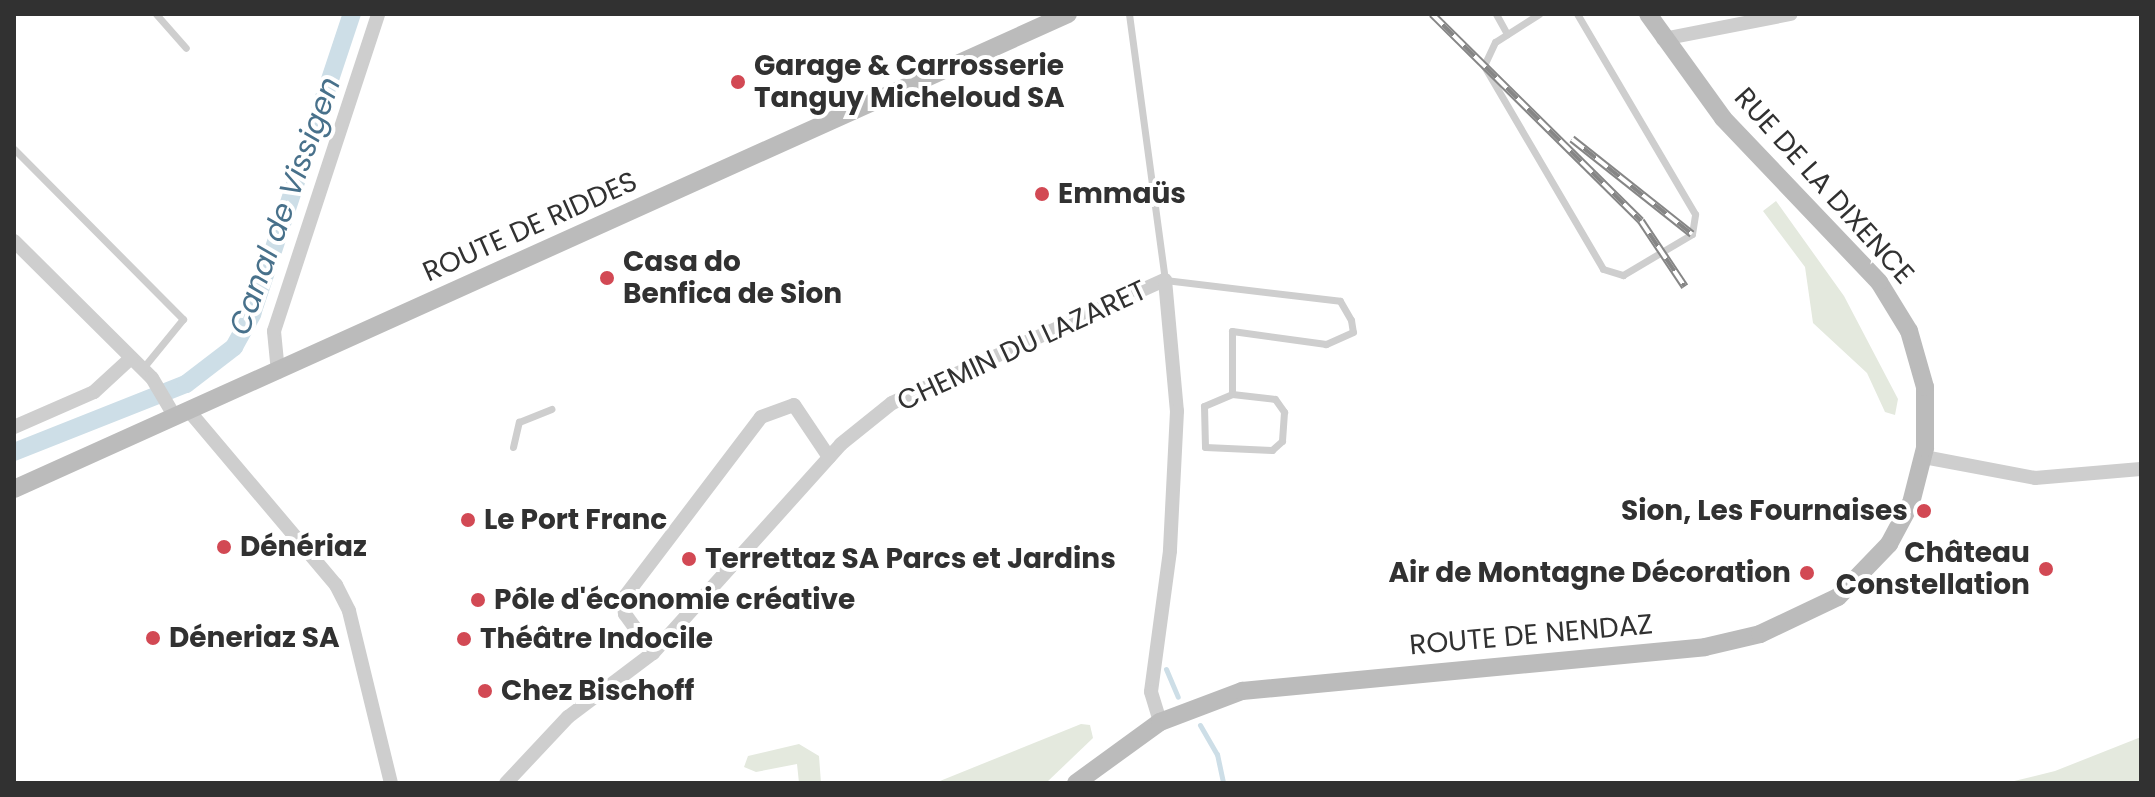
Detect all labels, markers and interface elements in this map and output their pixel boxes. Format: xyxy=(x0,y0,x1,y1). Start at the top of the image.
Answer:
place label: Garage & Carrosserie Tanguy Micheloud SA xyxy=(754,49,1065,115)
water label: Canal de Vissigen xyxy=(222,72,348,340)
marker: Garage & Carrosserie Tanguy Micheloud SA xyxy=(729,73,747,91)
street label: RUE DE LA DIXENCE xyxy=(1727,81,1921,291)
street label: ROUTE DE RIDDES xyxy=(418,165,642,289)
place label: Emmaüs xyxy=(1058,177,1186,211)
marker: Emmaüs xyxy=(1033,185,1051,203)
place label: Casa do Benfica de Sion xyxy=(623,245,842,311)
marker: Casa do Benfica de Sion xyxy=(598,269,616,287)
street label: CHEMIN DU LAZARET xyxy=(892,273,1152,419)
place label: Sion, Les Fournaises xyxy=(1621,494,1908,528)
marker: Sion, Les Fournaises xyxy=(1915,502,1933,520)
place label: Le Port Franc xyxy=(484,503,667,537)
marker: Le Port Franc xyxy=(459,511,477,529)
place label: Dénériaz xyxy=(240,530,367,564)
place label: Château Constellation xyxy=(1836,536,2030,602)
marker: Dénériaz xyxy=(215,538,233,556)
place label: Terrettaz SA Parcs et Jardins xyxy=(705,542,1116,576)
marker: Terrettaz SA Parcs et Jardins xyxy=(680,550,698,568)
place label: Air de Montagne Décoration xyxy=(1388,556,1791,590)
marker: Château Constellation xyxy=(2037,560,2055,578)
marker: Air de Montagne Décoration xyxy=(1798,564,1816,582)
place label: Pôle d'économie créative xyxy=(494,583,855,617)
marker: Pôle d'économie créative xyxy=(469,591,487,609)
street label: ROUTE DE NENDAZ xyxy=(1408,608,1654,662)
place label: Déneriaz SA xyxy=(169,621,340,655)
place label: Théâtre Indocile xyxy=(480,622,713,656)
marker: Déneriaz SA xyxy=(144,629,162,647)
marker: Théâtre Indocile xyxy=(455,630,473,648)
place label: Chez Bischoff xyxy=(501,674,694,708)
marker: Chez Bischoff xyxy=(476,682,494,700)

